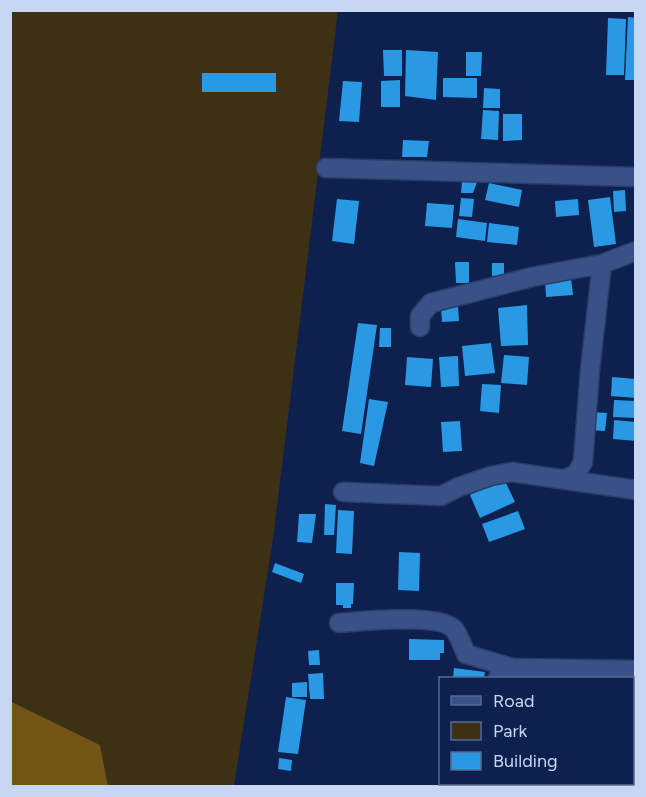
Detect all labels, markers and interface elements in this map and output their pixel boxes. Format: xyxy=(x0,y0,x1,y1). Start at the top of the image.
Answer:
legend xyxy=(439,677,634,785)
text: Road xyxy=(493,690,534,712)
text: Park xyxy=(493,720,528,742)
text: Building xyxy=(493,750,558,772)

